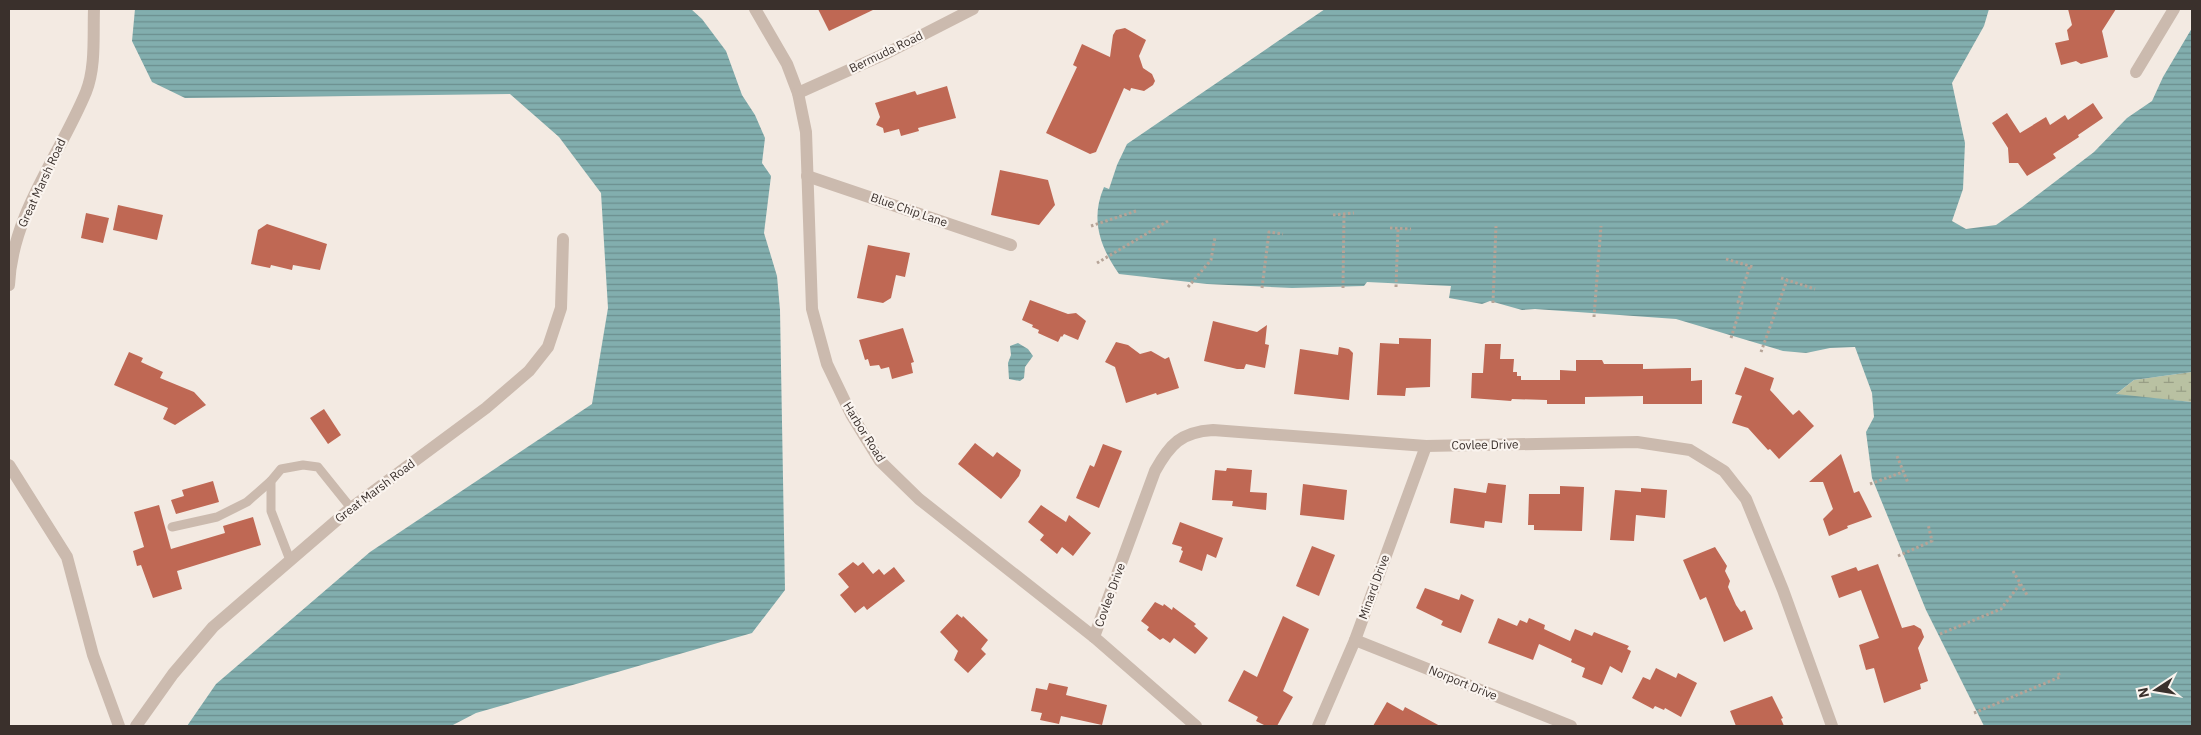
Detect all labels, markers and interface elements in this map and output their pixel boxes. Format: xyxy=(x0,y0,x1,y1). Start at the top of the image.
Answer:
street label: Bermuda Road xyxy=(847,27,925,76)
street label: Great Marsh Road xyxy=(14,136,69,230)
street label: Blue Chip Lane xyxy=(869,189,950,230)
street label: Harbor Road xyxy=(840,399,889,464)
street label: Covlee Drive xyxy=(1451,436,1519,453)
street label: Great Marsh Road xyxy=(332,456,418,526)
street label: Minard Drive xyxy=(1355,552,1392,621)
street label: Covlee Drive xyxy=(1091,560,1128,629)
street label: Norport Drive xyxy=(1427,662,1500,703)
north arrow xyxy=(2131,665,2181,715)
text: N xyxy=(2133,686,2153,700)

